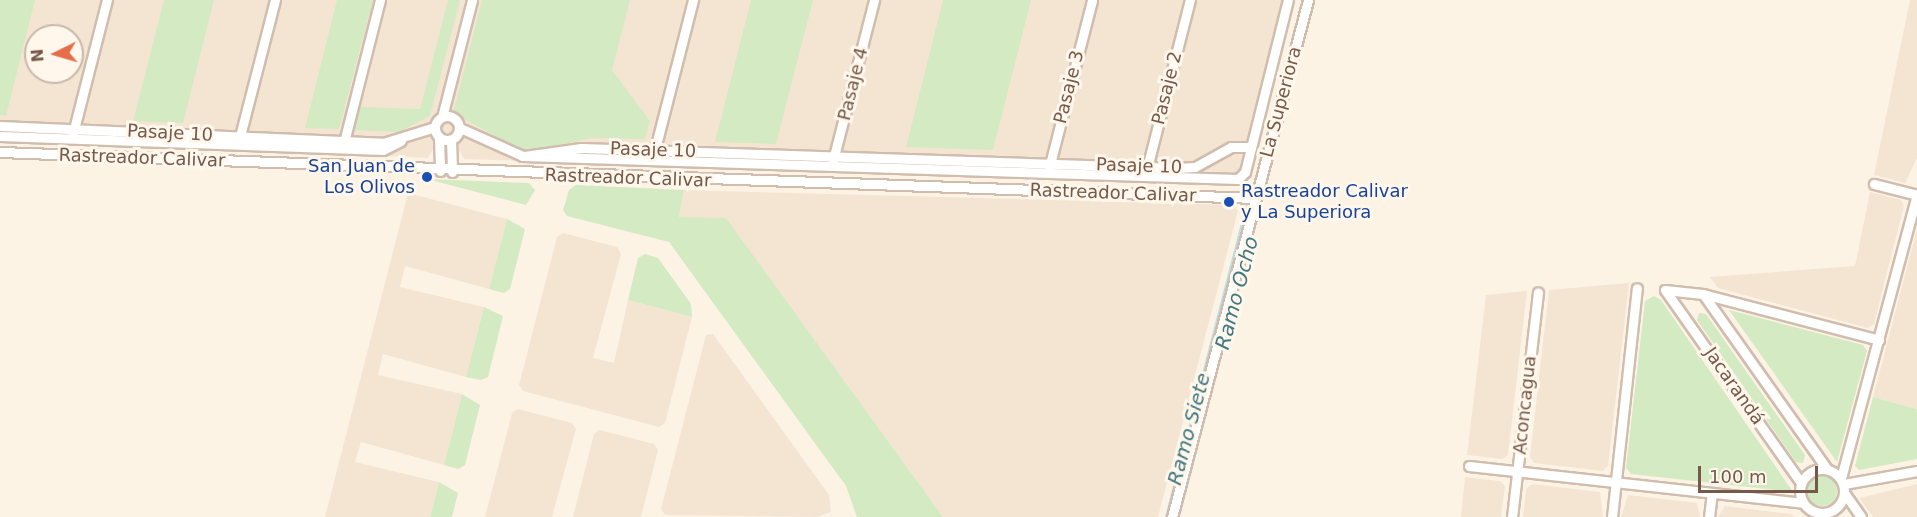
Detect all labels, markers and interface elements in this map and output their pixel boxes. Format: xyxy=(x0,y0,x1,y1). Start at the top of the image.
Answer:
north arrow xyxy=(24,24,84,84)
street label: La Superiora xyxy=(1256,44,1306,160)
street label: Pasaje 4 xyxy=(833,45,873,123)
text: N xyxy=(28,48,48,63)
street label: Pasaje 3 xyxy=(1049,48,1089,126)
street label: Pasaje 2 xyxy=(1147,49,1187,127)
street label: Pasaje 10 xyxy=(126,120,214,146)
street label: Pasaje 10 xyxy=(610,138,696,162)
street label: Rastreador Calivar xyxy=(58,144,226,172)
street label: Pasaje 10 xyxy=(1096,154,1182,178)
place label: San Juan de Los Olivos xyxy=(308,156,415,198)
street label: Rastreador Calivar xyxy=(544,164,712,192)
marker: San Juan de Los Olivos xyxy=(420,170,434,184)
street label: Rastreador Calivar xyxy=(1029,179,1197,207)
place label: Rastreador Calivar y La Superiora xyxy=(1241,181,1408,224)
marker: Rastreador Calivar y La Superiora xyxy=(1222,195,1236,209)
water label: Ramo Ocho xyxy=(1210,234,1264,352)
street label: Jacarandá xyxy=(1699,343,1769,429)
street label: Aconcagua xyxy=(1509,355,1541,455)
water label: Ramo Siete xyxy=(1163,370,1215,488)
scale bar xyxy=(1701,454,1821,492)
text: 100 m xyxy=(1709,466,1767,487)

